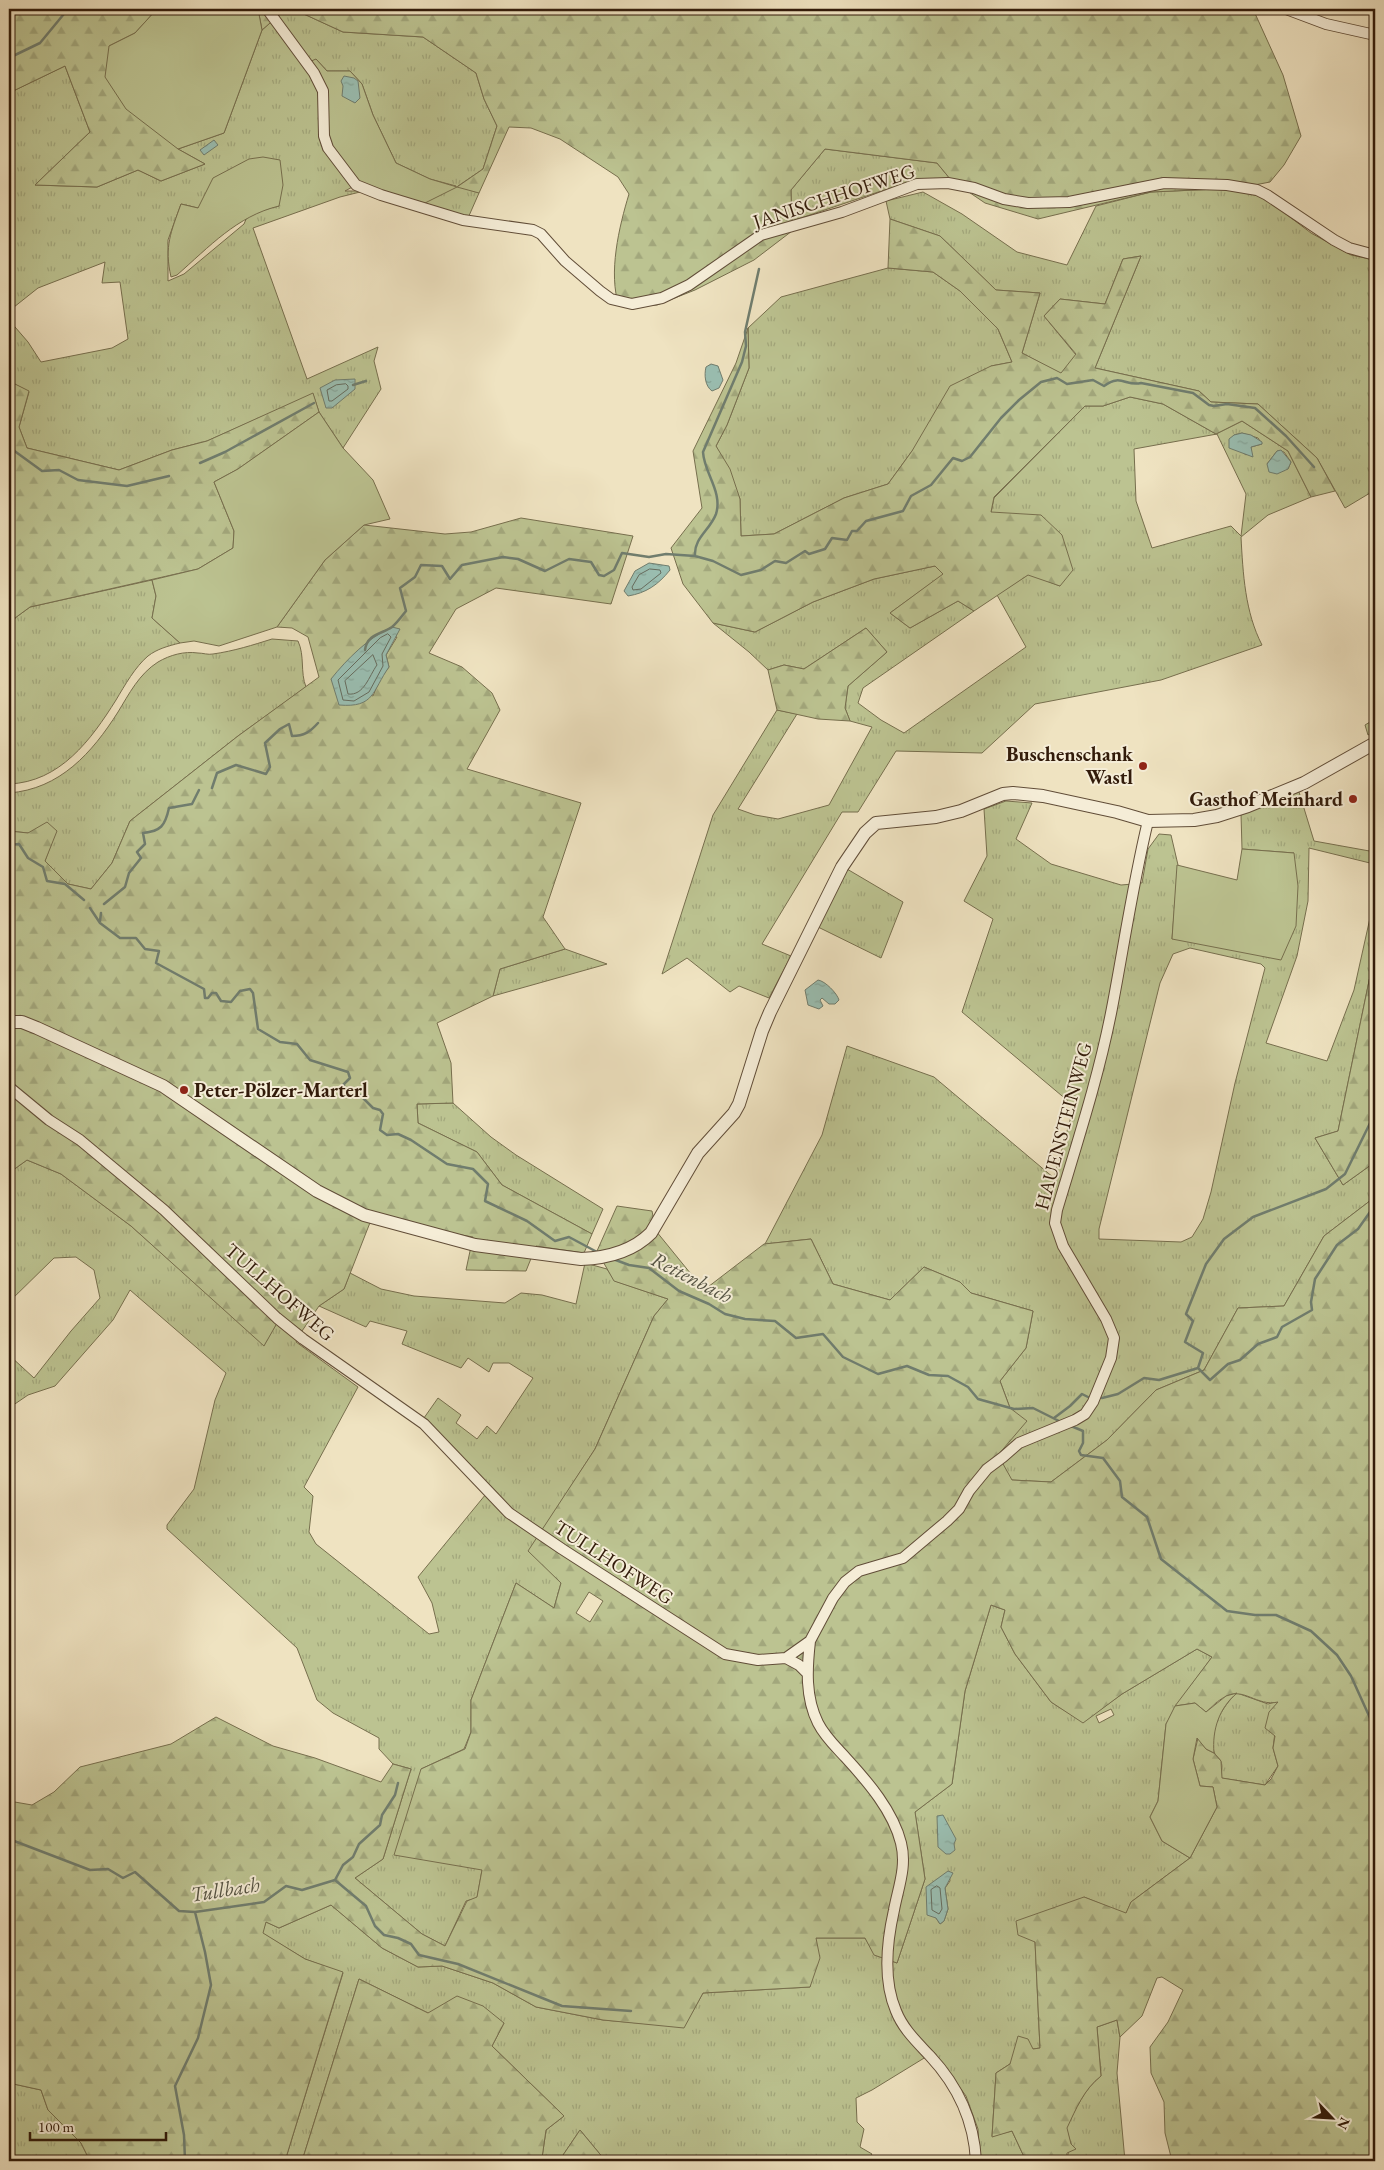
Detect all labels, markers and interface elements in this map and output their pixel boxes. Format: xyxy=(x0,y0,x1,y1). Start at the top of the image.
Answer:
street label: JANISCHHOFWEG xyxy=(748,158,918,235)
place label: Buschenschank Wastl xyxy=(1006,741,1134,790)
marker: Buschenschank Wastl xyxy=(1137,760,1149,772)
place label: Gasthof Meinhard xyxy=(1189,786,1343,812)
marker: Gasthof Meinhard xyxy=(1347,793,1359,805)
street label: HAUENSTEINWEG xyxy=(1028,1039,1098,1213)
place label: Peter-Pölzer-Marterl xyxy=(194,1077,368,1103)
marker: Peter-Pölzer-Marterl xyxy=(178,1084,190,1096)
street label: TULLHOFWEG xyxy=(220,1237,340,1347)
water label: Rettenbach xyxy=(647,1245,737,1309)
street label: TULLHOFWEG xyxy=(549,1514,679,1610)
water label: Tullbach xyxy=(188,1870,262,1908)
north arrow xyxy=(1306,2092,1356,2142)
scale bar xyxy=(30,2110,166,2142)
text: N xyxy=(1333,2115,1354,2133)
text: 100 m xyxy=(38,2117,75,2136)

